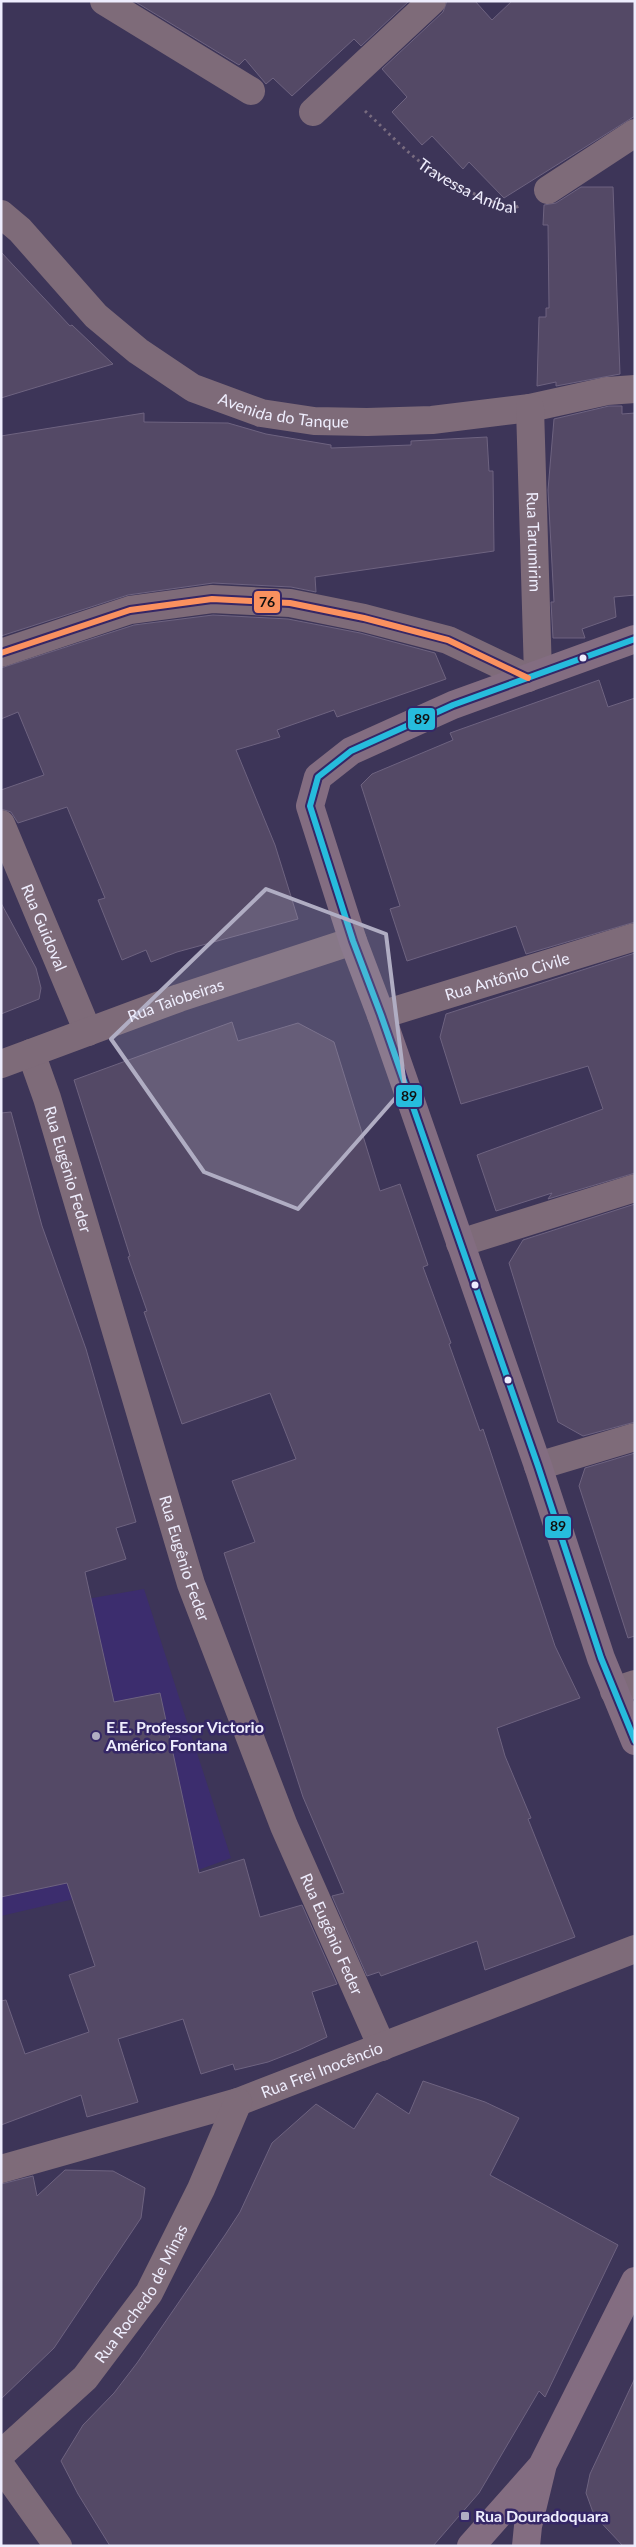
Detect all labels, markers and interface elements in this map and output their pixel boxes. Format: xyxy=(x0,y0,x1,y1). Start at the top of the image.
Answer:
street label: Travessa Aníbal xyxy=(415,154,517,216)
street label: Avenida do Tanque xyxy=(216,388,349,431)
street label: Rua Tarumirim xyxy=(524,491,546,592)
line badge: 76 xyxy=(253,590,281,614)
text: 76 xyxy=(259,593,275,610)
unlabelled marker xyxy=(578,653,588,663)
line badge: 89 xyxy=(407,707,436,731)
text: 89 xyxy=(414,710,430,727)
street label: Rua Guidoval xyxy=(18,881,71,974)
street label: Rua Antônio Civile xyxy=(442,948,572,1004)
street label: Rua Taiobeiras xyxy=(125,974,226,1025)
line badge: 89 xyxy=(395,1084,423,1108)
text: 89 xyxy=(401,1087,417,1104)
street label: Rua Eugênio Feder xyxy=(41,1103,96,1235)
unlabelled marker xyxy=(470,1280,480,1290)
unlabelled marker xyxy=(503,1375,513,1385)
street label: Rua Eugênio Feder xyxy=(156,1493,214,1624)
line badge: 89 xyxy=(544,1515,572,1539)
text: 89 xyxy=(550,1517,566,1534)
place label: E.E. Professor Victorio Américo Fontana xyxy=(105,1717,264,1754)
marker: E.E. Professor Victorio Américo Fontana xyxy=(90,1730,102,1742)
street label: Rua Eugênio Feder xyxy=(297,1870,368,1998)
street label: Rua Frei Inocêncio xyxy=(258,2037,385,2101)
street label: Rua Rochedo de Minas xyxy=(90,2221,191,2366)
place label: Rua Douradoquara xyxy=(475,2506,609,2525)
marker: Rua Douradoquara xyxy=(459,2510,471,2522)

